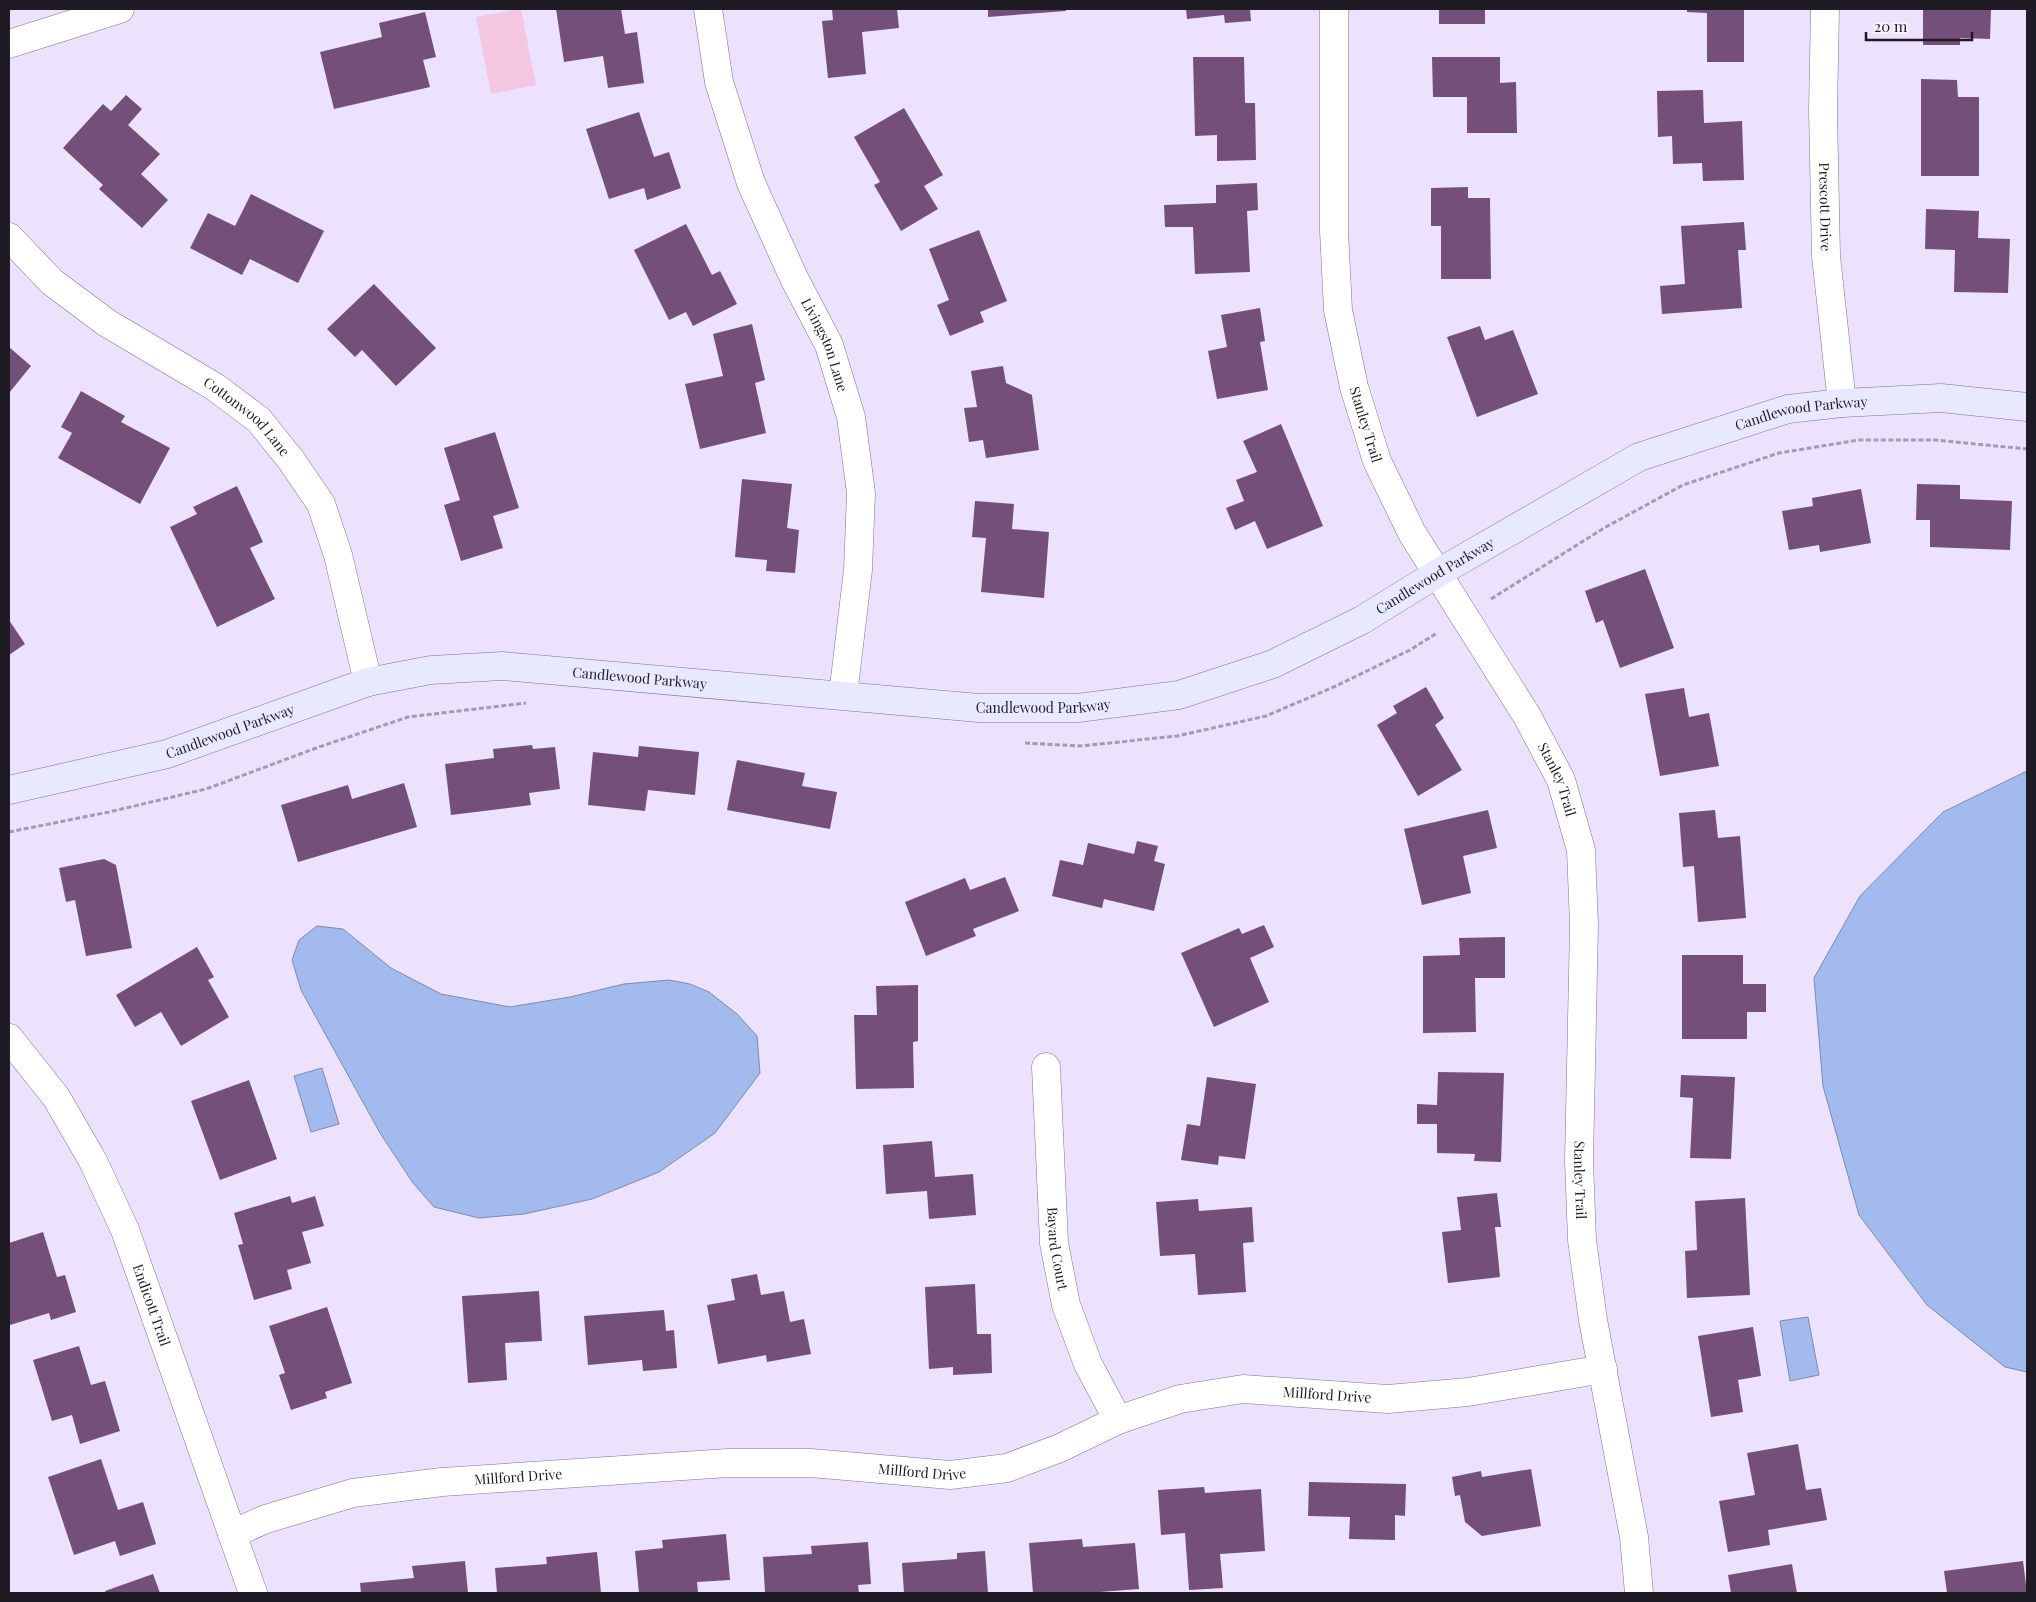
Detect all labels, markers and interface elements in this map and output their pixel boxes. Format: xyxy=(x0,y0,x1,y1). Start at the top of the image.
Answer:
scale bar xyxy=(1866,10,1972,42)
text: 20 m xyxy=(1874,16,1908,36)
street label: Prescott Drive xyxy=(1815,162,1836,252)
street label: Livingston Lane xyxy=(797,294,853,394)
street label: Cottonwood Lane xyxy=(200,372,294,460)
street label: Stanley Trail xyxy=(1345,384,1387,465)
street label: Candlewood Parkway xyxy=(1732,392,1868,435)
street label: Candlewood Parkway xyxy=(1372,533,1497,618)
street label: Candlewood Parkway xyxy=(572,662,708,693)
street label: Candlewood Parkway xyxy=(976,694,1112,717)
street label: Candlewood Parkway xyxy=(163,699,297,763)
street label: Stanley Trail xyxy=(1534,739,1581,818)
street label: Stanley Trail xyxy=(1570,1141,1591,1220)
street label: Bayard Court xyxy=(1043,1206,1073,1293)
street label: Endicott Trail xyxy=(129,1261,175,1349)
street label: Millford Drive xyxy=(1283,1382,1372,1407)
street label: Millford Drive xyxy=(878,1459,967,1484)
street label: Millford Drive xyxy=(473,1464,563,1489)

